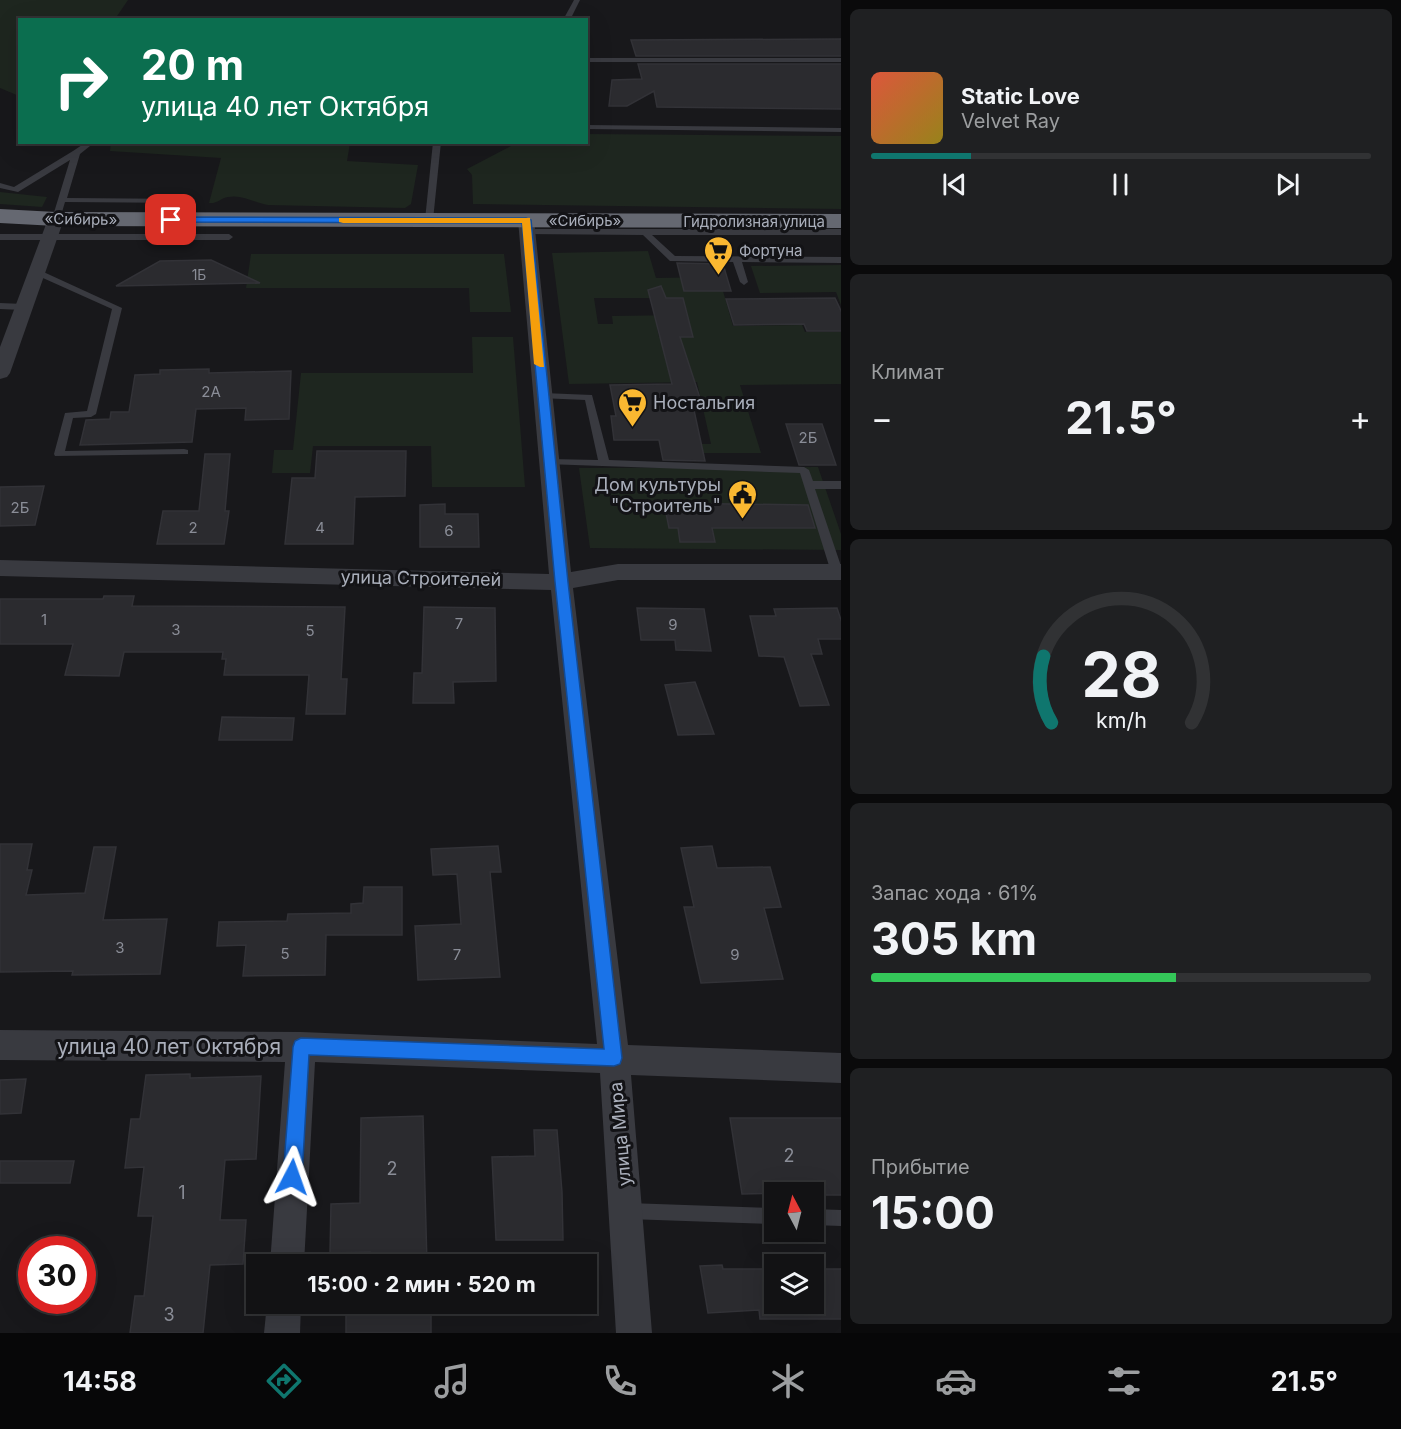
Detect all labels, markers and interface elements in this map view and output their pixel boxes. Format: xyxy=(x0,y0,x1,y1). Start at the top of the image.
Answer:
text: 20 m xyxy=(141,39,244,90)
icon: right xyxy=(42,42,120,120)
text: Static Love xyxy=(961,83,1080,109)
text: улица 40 лет Октября xyxy=(141,90,429,123)
text: Velvet Ray xyxy=(961,109,1060,133)
icon: previous xyxy=(938,168,971,201)
icon: pause xyxy=(1104,168,1137,201)
icon: next xyxy=(1271,168,1304,201)
pin xyxy=(145,194,196,245)
icon: arrive xyxy=(154,203,187,236)
street label: «Сибирь» xyxy=(45,209,117,229)
street label: «Сибирь» xyxy=(549,211,621,230)
street label: Гидролизная улица xyxy=(683,212,825,231)
supermarket icon: Фортуна xyxy=(702,234,734,276)
place label: Фортуна xyxy=(739,241,803,260)
house number: 1Б xyxy=(192,266,206,283)
text: Климат xyxy=(871,360,944,384)
house number: 2А xyxy=(201,382,221,401)
supermarket icon: Ностальгия xyxy=(616,386,648,428)
text: 21.5° xyxy=(1065,390,1177,445)
place label: Ностальгия xyxy=(653,392,755,413)
text: − xyxy=(871,398,893,438)
text: + xyxy=(1349,398,1371,438)
house number: 2Б xyxy=(799,428,817,447)
place label: Дом культуры "Строитель" xyxy=(594,474,721,516)
public building icon: Дом культуры "Строитель" xyxy=(726,478,758,520)
house number: 2Б xyxy=(11,498,29,517)
house number: 2 xyxy=(188,518,198,537)
house number: 4 xyxy=(315,518,325,537)
house number: 6 xyxy=(444,521,454,540)
street label: улица Строителей xyxy=(341,566,501,590)
house number: 1 xyxy=(41,610,47,629)
house number: 7 xyxy=(455,614,463,633)
house number: 9 xyxy=(668,615,678,634)
house number: 3 xyxy=(171,620,181,639)
house number: 5 xyxy=(305,621,315,640)
text: 28 xyxy=(1081,638,1161,713)
text: km/h xyxy=(1096,708,1146,734)
text: Запас хода · 61% xyxy=(871,881,1038,905)
text: 305 km xyxy=(871,911,1037,966)
house number: 3 xyxy=(115,938,125,957)
house number: 5 xyxy=(280,944,290,963)
house number: 7 xyxy=(453,945,461,964)
house number: 9 xyxy=(730,945,740,964)
street label: улица 40 лет Октября xyxy=(57,1034,281,1059)
street label: улица Мира xyxy=(605,1081,635,1187)
position arrow xyxy=(260,1145,324,1209)
house number: 2 xyxy=(784,1145,794,1166)
text: Прибытие xyxy=(871,1155,970,1179)
house number: 2 xyxy=(387,1158,397,1179)
house number: 1 xyxy=(178,1182,186,1203)
north arrow xyxy=(764,1182,824,1242)
map controls xyxy=(764,1182,824,1314)
text: 15:00 xyxy=(871,1185,995,1240)
speed limit sign: 30 xyxy=(18,1236,96,1314)
button: layers xyxy=(764,1254,824,1314)
text: 15:00 · 2 мин · 520 m xyxy=(307,1271,536,1297)
house number: 3 xyxy=(163,1304,175,1325)
icon: directions xyxy=(263,1360,305,1402)
icon: music xyxy=(431,1360,473,1402)
icon: phone xyxy=(599,1360,641,1402)
icon: climate xyxy=(767,1360,809,1402)
icon: car xyxy=(935,1360,977,1402)
icon: filters xyxy=(1103,1360,1145,1402)
text: 14:58 xyxy=(63,1365,137,1398)
text: 21.5° xyxy=(1271,1365,1338,1398)

